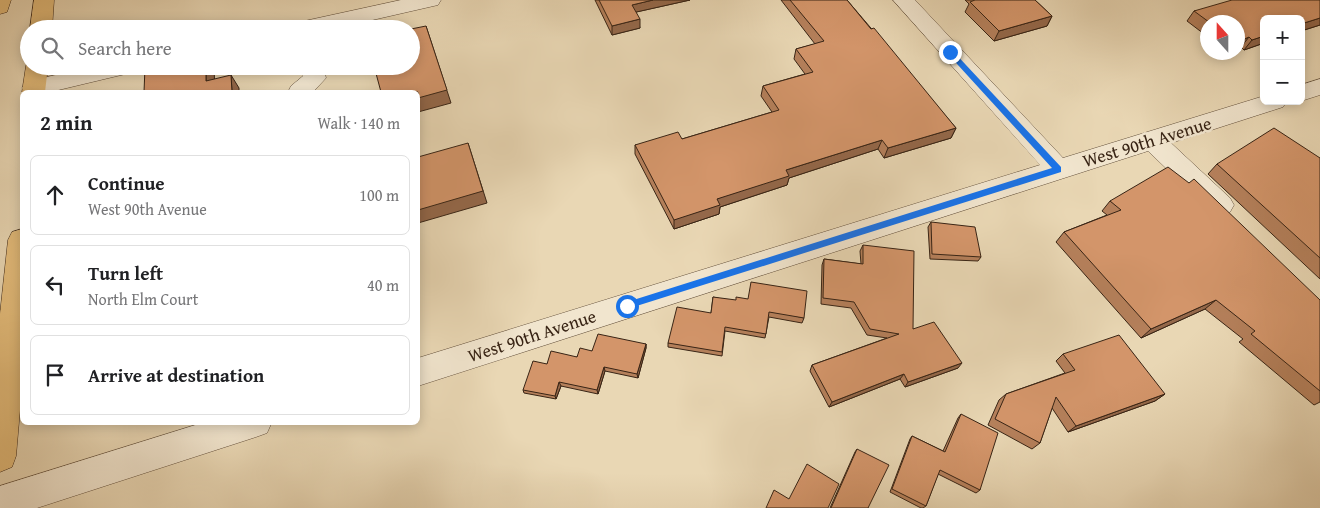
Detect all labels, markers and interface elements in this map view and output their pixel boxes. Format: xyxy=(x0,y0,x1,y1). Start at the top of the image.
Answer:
north arrow xyxy=(1200,15,1245,60)
map controls xyxy=(1260,15,1305,105)
button: + xyxy=(1260,15,1305,60)
search box xyxy=(20,20,420,75)
icon: search xyxy=(38,34,66,62)
text: Search here xyxy=(78,34,172,62)
route end xyxy=(939,41,962,64)
button: − xyxy=(1260,60,1305,105)
text: 2 min xyxy=(40,107,92,138)
street label: West 90th Avenue xyxy=(1079,109,1215,174)
text: Walk · 140 m xyxy=(317,111,400,135)
text: Continue xyxy=(88,169,165,197)
icon: ahead xyxy=(41,181,69,209)
text: 100 m xyxy=(359,183,399,207)
text: West 90th Avenue xyxy=(88,197,207,221)
text: Turn left xyxy=(88,259,163,287)
icon: left xyxy=(41,271,69,299)
text: 40 m xyxy=(367,273,399,297)
text: North Elm Court xyxy=(88,287,198,311)
route start xyxy=(616,295,639,318)
street label: West 90th Avenue xyxy=(464,302,600,369)
icon: arrive xyxy=(41,361,69,389)
text: Arrive at destination xyxy=(88,361,264,389)

